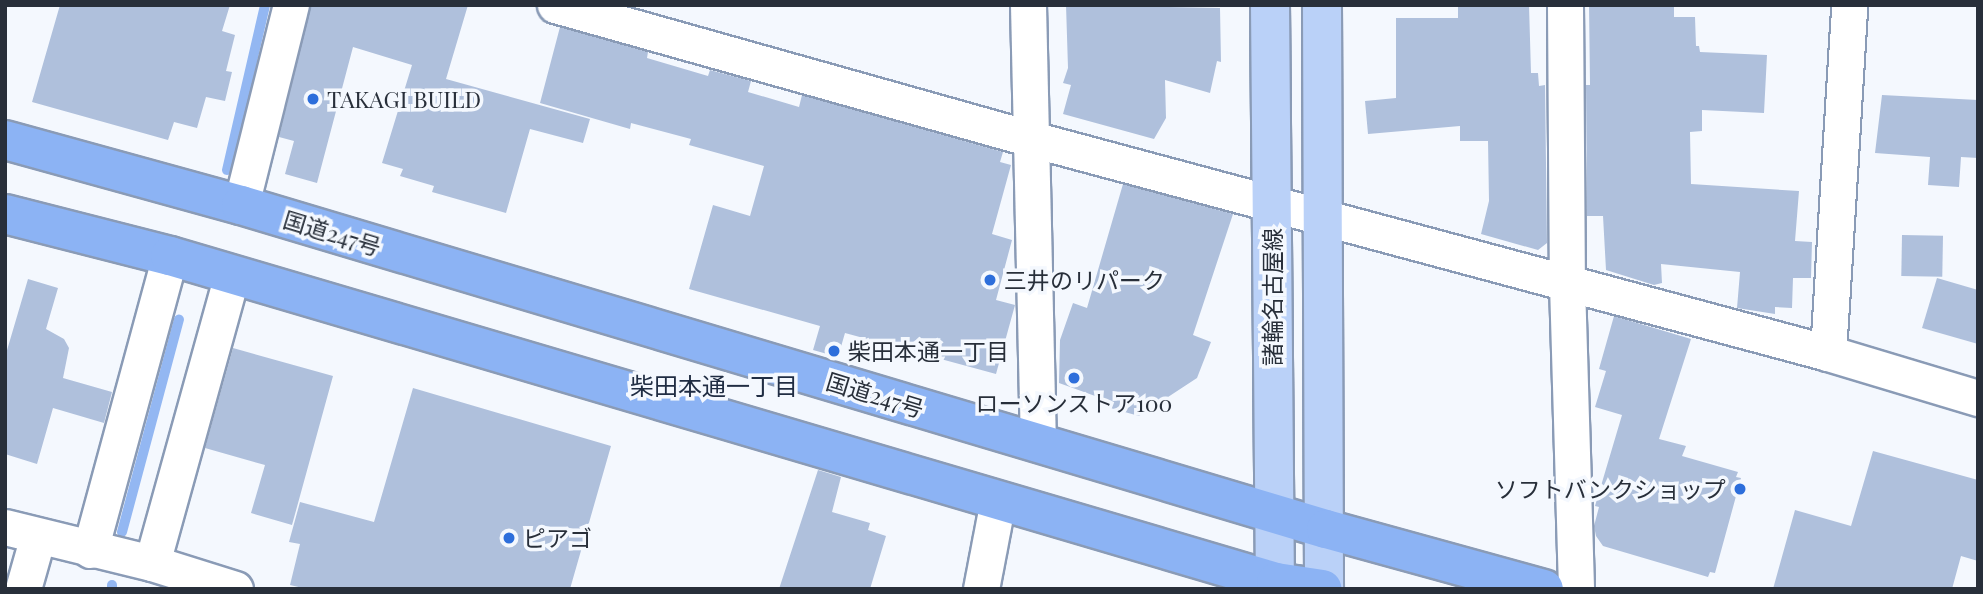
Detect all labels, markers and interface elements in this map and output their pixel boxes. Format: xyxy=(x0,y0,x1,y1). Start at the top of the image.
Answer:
place label: TAKAGI BUILD xyxy=(327,85,481,113)
marker: TAKAGI BUILD xyxy=(305,91,321,107)
street label: 国道247号 xyxy=(280,205,384,261)
street label: 諸輪名古屋線 xyxy=(1258,228,1286,366)
place label: 三井のリパーク xyxy=(1004,266,1165,294)
marker: 三井のリパーク xyxy=(982,272,998,288)
place label: 柴田本通一丁目 xyxy=(848,337,1009,365)
marker: 柴田本通一丁目 xyxy=(826,343,842,359)
street label: 国道247号 xyxy=(823,367,927,423)
marker: ローソンストア100 xyxy=(1066,370,1082,386)
district label: 柴田本通一丁目 xyxy=(630,372,798,400)
place label: ローソンストア100 xyxy=(975,389,1173,417)
place label: ソフトバンクショップ xyxy=(1496,475,1726,503)
marker: ソフトバンクショップ xyxy=(1732,481,1748,497)
place label: ピアゴ xyxy=(523,524,592,552)
marker: ピアゴ xyxy=(501,530,517,546)

